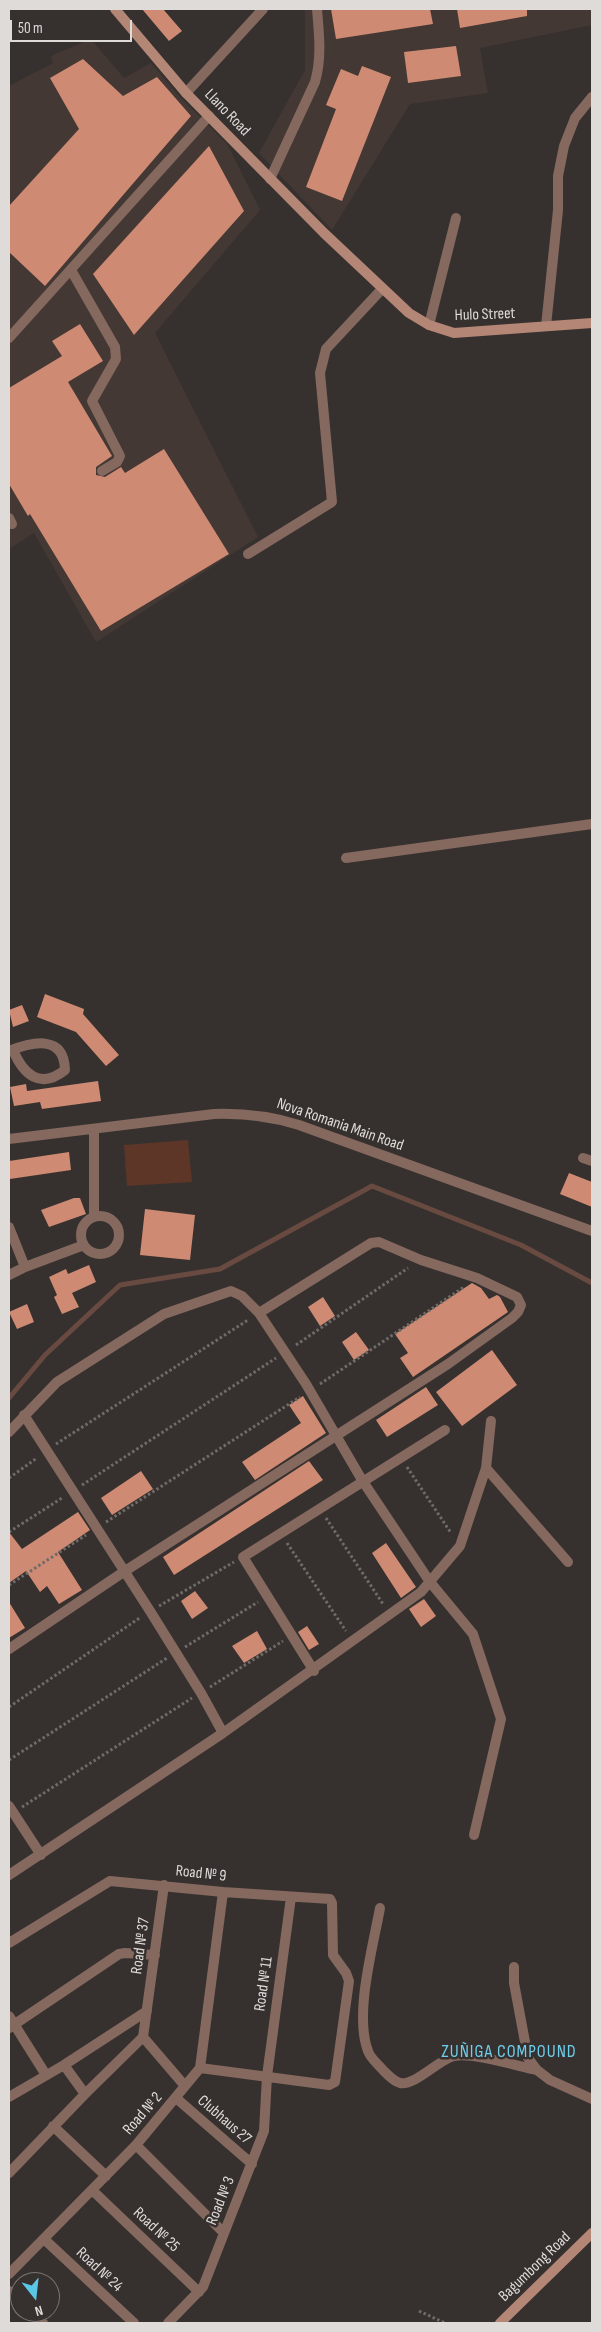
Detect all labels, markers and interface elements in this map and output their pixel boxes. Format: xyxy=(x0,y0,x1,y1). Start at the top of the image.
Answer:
scale bar xyxy=(12,10,135,42)
text: 50 m xyxy=(18,19,43,38)
street label: Llano Road xyxy=(200,86,254,140)
street label: Hulo Street xyxy=(454,304,516,326)
street label: Nova Romania Main Road xyxy=(274,1094,406,1156)
street label: Road № 9 xyxy=(175,1862,227,1886)
street label: Road № 37 xyxy=(128,1917,154,1975)
street label: Road № 11 xyxy=(251,1955,277,2013)
district label: ZUÑIGA COMPOUND xyxy=(439,2041,579,2063)
street label: Road № 2 xyxy=(119,2089,167,2139)
street label: Clubhaus 27 xyxy=(193,2091,255,2149)
street label: Road № 3 xyxy=(203,2174,239,2228)
street label: Road № 25 xyxy=(129,2204,183,2256)
street label: Bagumbong Road xyxy=(495,2228,575,2306)
street label: Road № 24 xyxy=(72,2244,126,2296)
north arrow xyxy=(10,2272,60,2322)
text: N xyxy=(33,2302,45,2320)

